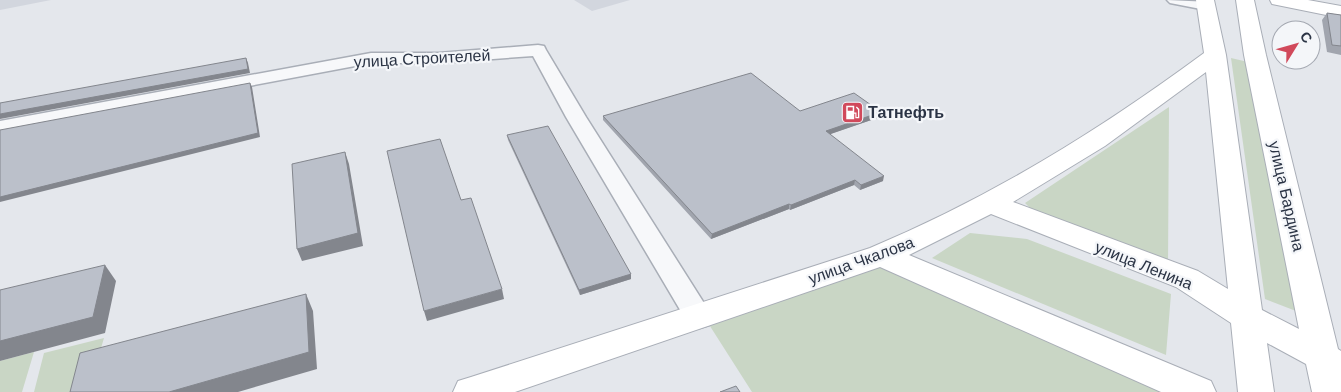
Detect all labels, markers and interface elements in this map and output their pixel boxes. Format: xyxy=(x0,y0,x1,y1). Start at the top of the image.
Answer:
north arrow xyxy=(1271,20,1321,70)
text: С xyxy=(1297,28,1316,46)
street label: улица Строителей xyxy=(353,46,491,71)
fuel station icon: Татнефть xyxy=(840,100,864,124)
place label: Татнефть xyxy=(868,104,944,121)
street label: улица Бардина xyxy=(1266,139,1307,253)
street label: улица Чкалова xyxy=(806,233,916,287)
street label: улица Ленина xyxy=(1093,238,1195,293)

